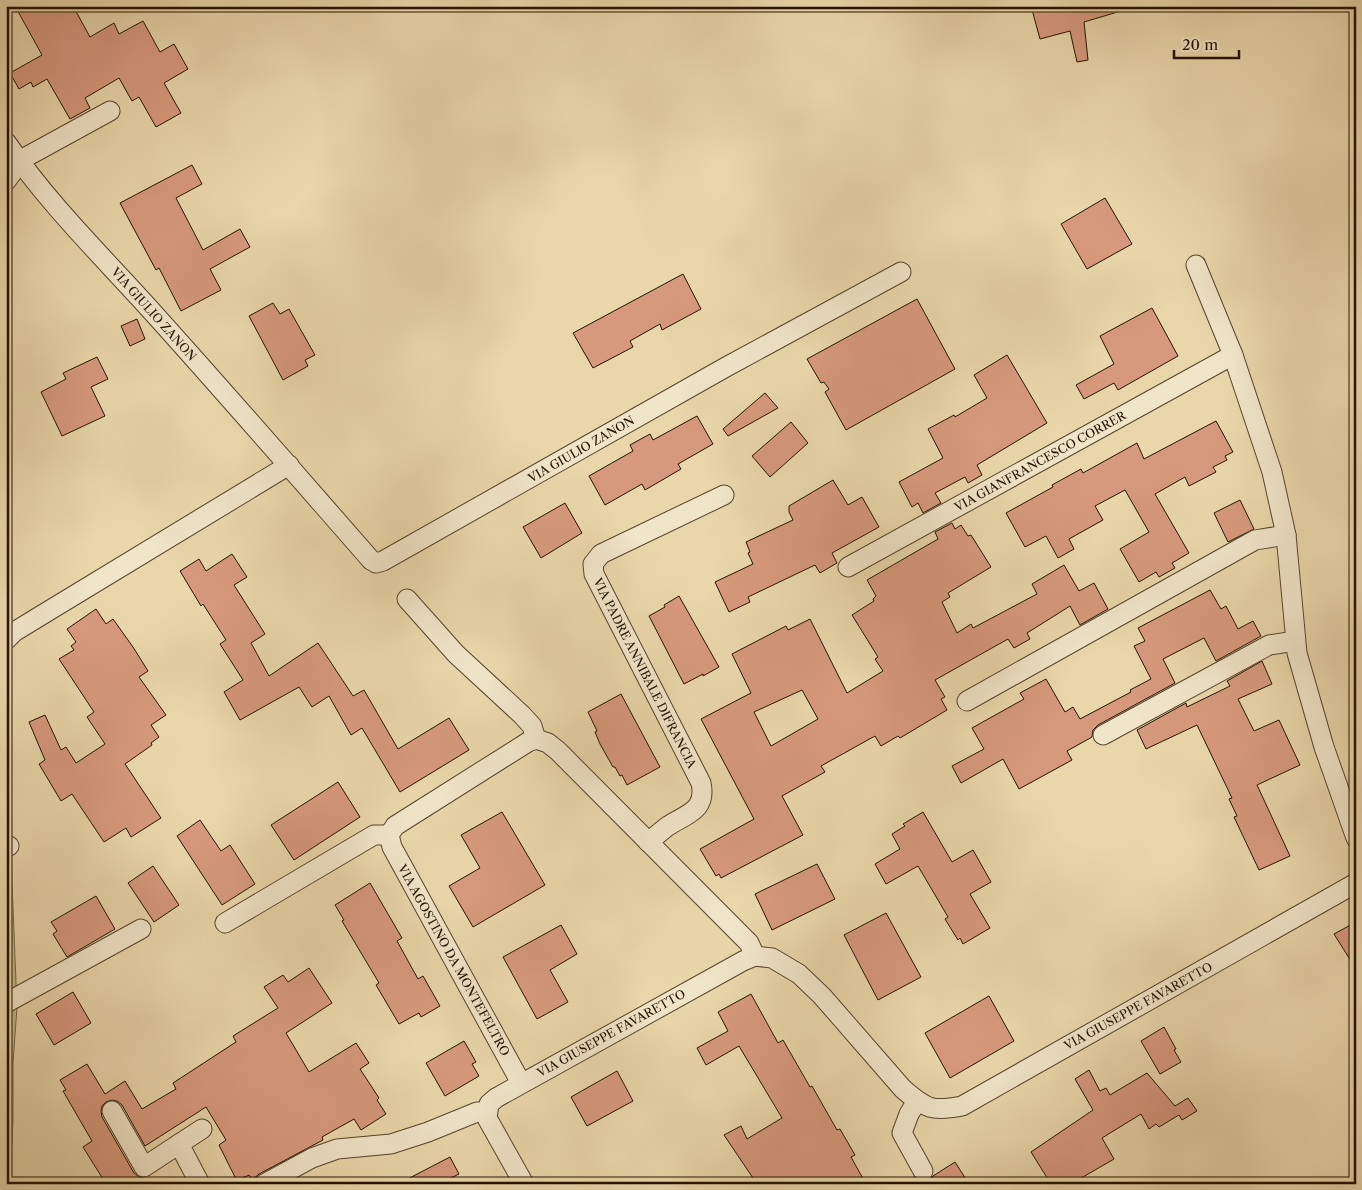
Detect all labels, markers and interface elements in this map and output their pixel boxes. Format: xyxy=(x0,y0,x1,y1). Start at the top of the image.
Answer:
scale bar xyxy=(1174,28,1240,60)
text: 20 m xyxy=(1182,35,1218,54)
street label: VIA GIULIO ZANON xyxy=(108,264,200,364)
street label: VIA GIANFRANCESCO CORRER xyxy=(951,407,1129,515)
street label: VIA GIULIO ZANON xyxy=(524,412,637,486)
street label: VIA PADRE ANNIBALE DIFRANCIA xyxy=(590,574,700,772)
street label: VIA AGOSTINO DA MONTEFELTRO xyxy=(394,861,513,1058)
street label: VIA GIUSEPPE FAVARETTO xyxy=(1060,959,1215,1054)
street label: VIA GIUSEPPE FAVARETTO xyxy=(533,986,688,1081)

